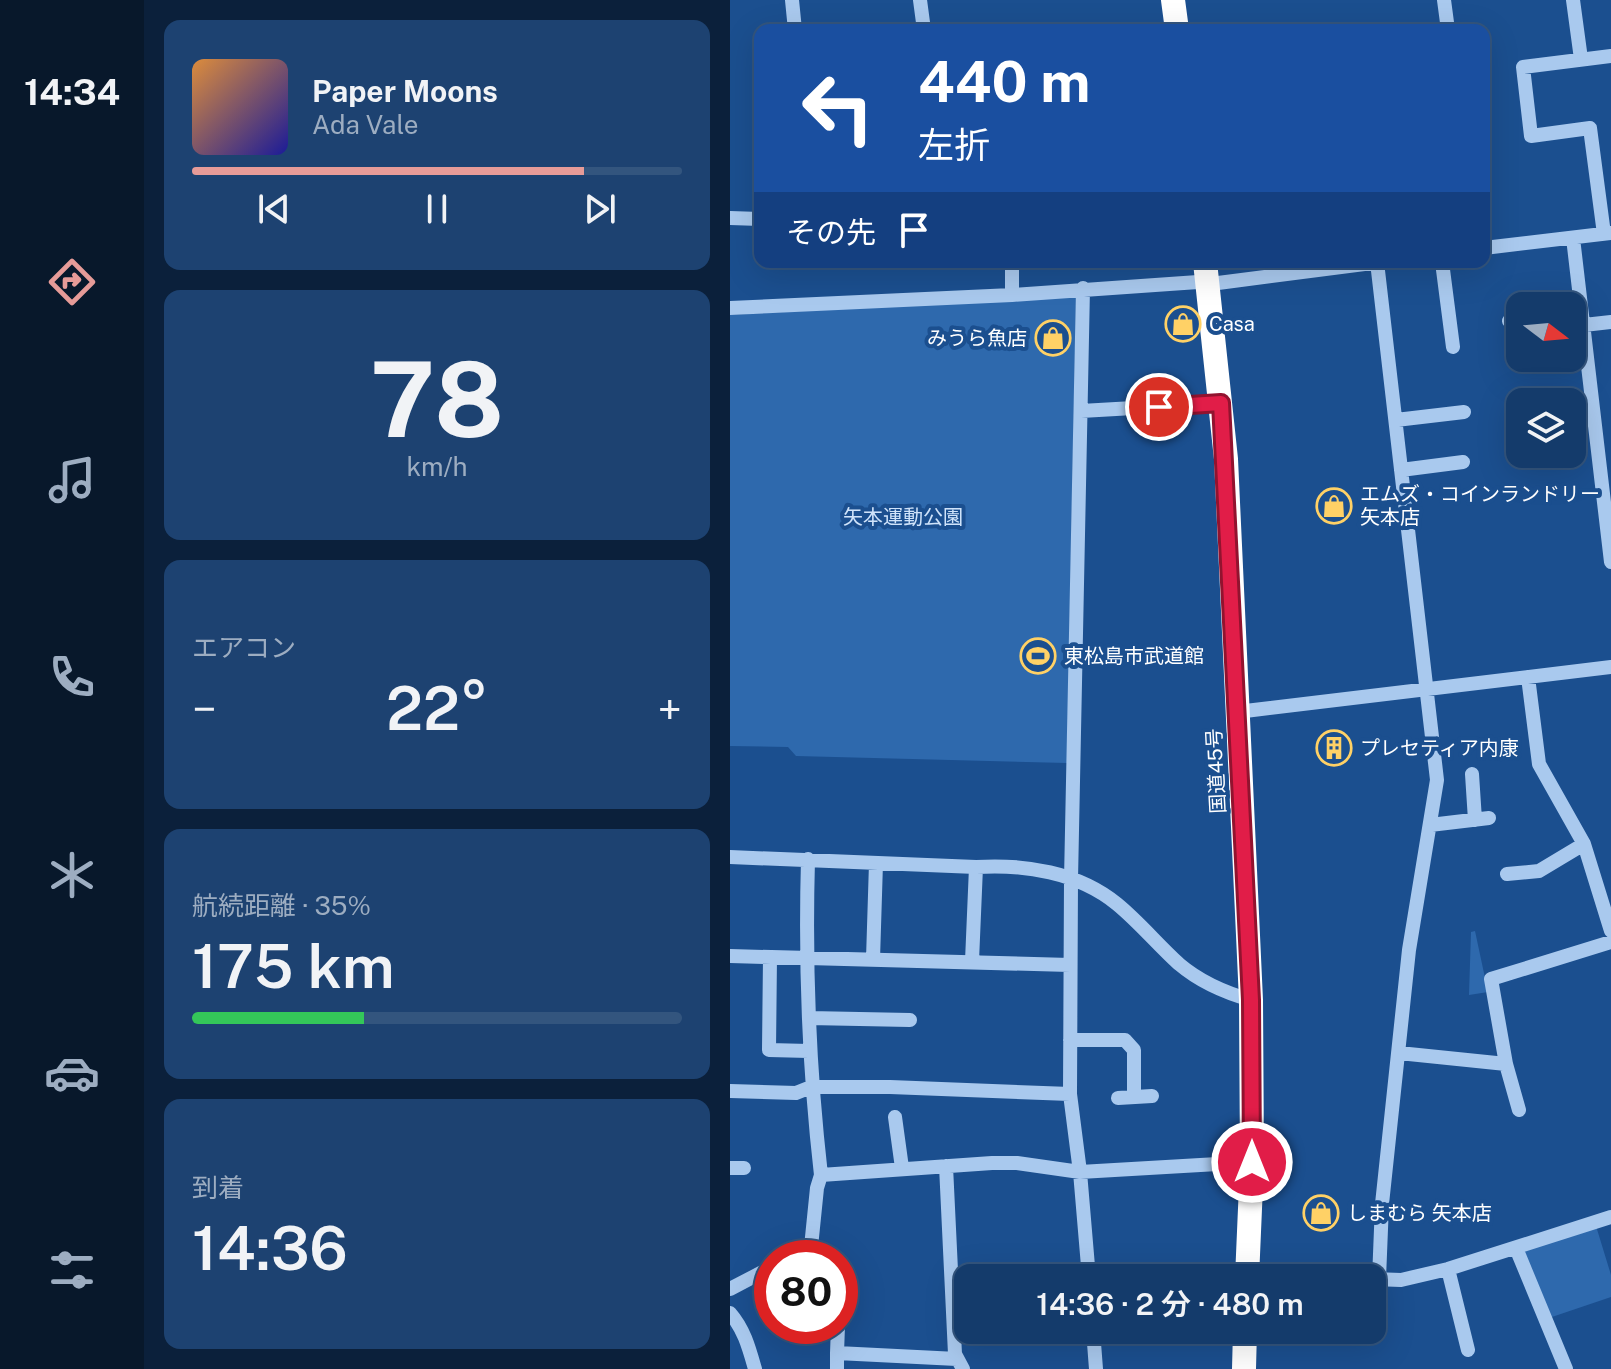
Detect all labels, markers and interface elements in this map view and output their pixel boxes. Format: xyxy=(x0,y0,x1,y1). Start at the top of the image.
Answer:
text: 440 m xyxy=(918,49,1090,115)
icon: left xyxy=(786,56,890,160)
text: 14:34 xyxy=(24,71,120,113)
text: Paper Moons xyxy=(312,73,498,109)
text: Ada Vale xyxy=(312,109,418,140)
text: 左折 xyxy=(918,124,990,166)
icon: previous xyxy=(252,187,296,231)
icon: pause xyxy=(415,187,459,231)
icon: next xyxy=(578,187,622,231)
icon: arrive xyxy=(892,208,936,252)
text: その先 xyxy=(786,214,876,250)
icon: directions xyxy=(44,254,100,310)
north arrow xyxy=(1506,292,1586,372)
map controls xyxy=(1506,292,1586,468)
shop icon: Casa xyxy=(1164,305,1202,343)
place label: Casa xyxy=(1209,312,1255,336)
shop icon: みうら魚店 xyxy=(1034,319,1072,357)
place label: みうら魚店 xyxy=(927,326,1027,350)
text: 78 xyxy=(370,338,504,460)
pin xyxy=(1125,373,1193,441)
icon: arrive xyxy=(1137,385,1181,429)
button: layers xyxy=(1506,388,1586,468)
text: km/h xyxy=(406,451,468,482)
icon: music xyxy=(44,452,100,508)
place label: エムズ・コインランドリー 矢本店 xyxy=(1360,482,1600,529)
shop icon: エムズ・コインランドリー 矢本店 xyxy=(1315,487,1353,525)
park label: 矢本運動公園 xyxy=(843,505,963,529)
text: エアコン xyxy=(192,632,296,663)
sports icon: 東松島市武道館 xyxy=(1019,637,1057,675)
place label: 東松島市武道館 xyxy=(1064,644,1204,668)
icon: phone xyxy=(44,649,100,705)
text: 22° xyxy=(386,673,488,744)
text: − xyxy=(192,683,216,735)
text: + xyxy=(658,683,682,735)
street label: 国道45号 xyxy=(1202,728,1230,814)
building icon: プレセティア内康 xyxy=(1315,729,1353,767)
place label: プレセティア内康 xyxy=(1360,736,1519,760)
icon: climate xyxy=(44,847,100,903)
text: 航続距離 · 35% xyxy=(192,890,371,921)
text: 175 km xyxy=(192,931,395,1002)
icon: car xyxy=(44,1045,100,1101)
position arrow xyxy=(1210,1120,1294,1204)
text: 到着 xyxy=(192,1172,244,1203)
shop icon: しまむら 矢本店 xyxy=(1302,1194,1340,1232)
place label: しまむら 矢本店 xyxy=(1347,1201,1492,1225)
text: 14:36 xyxy=(192,1213,348,1284)
speed limit sign: 80 xyxy=(754,1240,858,1344)
icon: filters xyxy=(44,1242,100,1298)
text: 14:36 · 2 分 · 480 m xyxy=(1036,1286,1304,1322)

